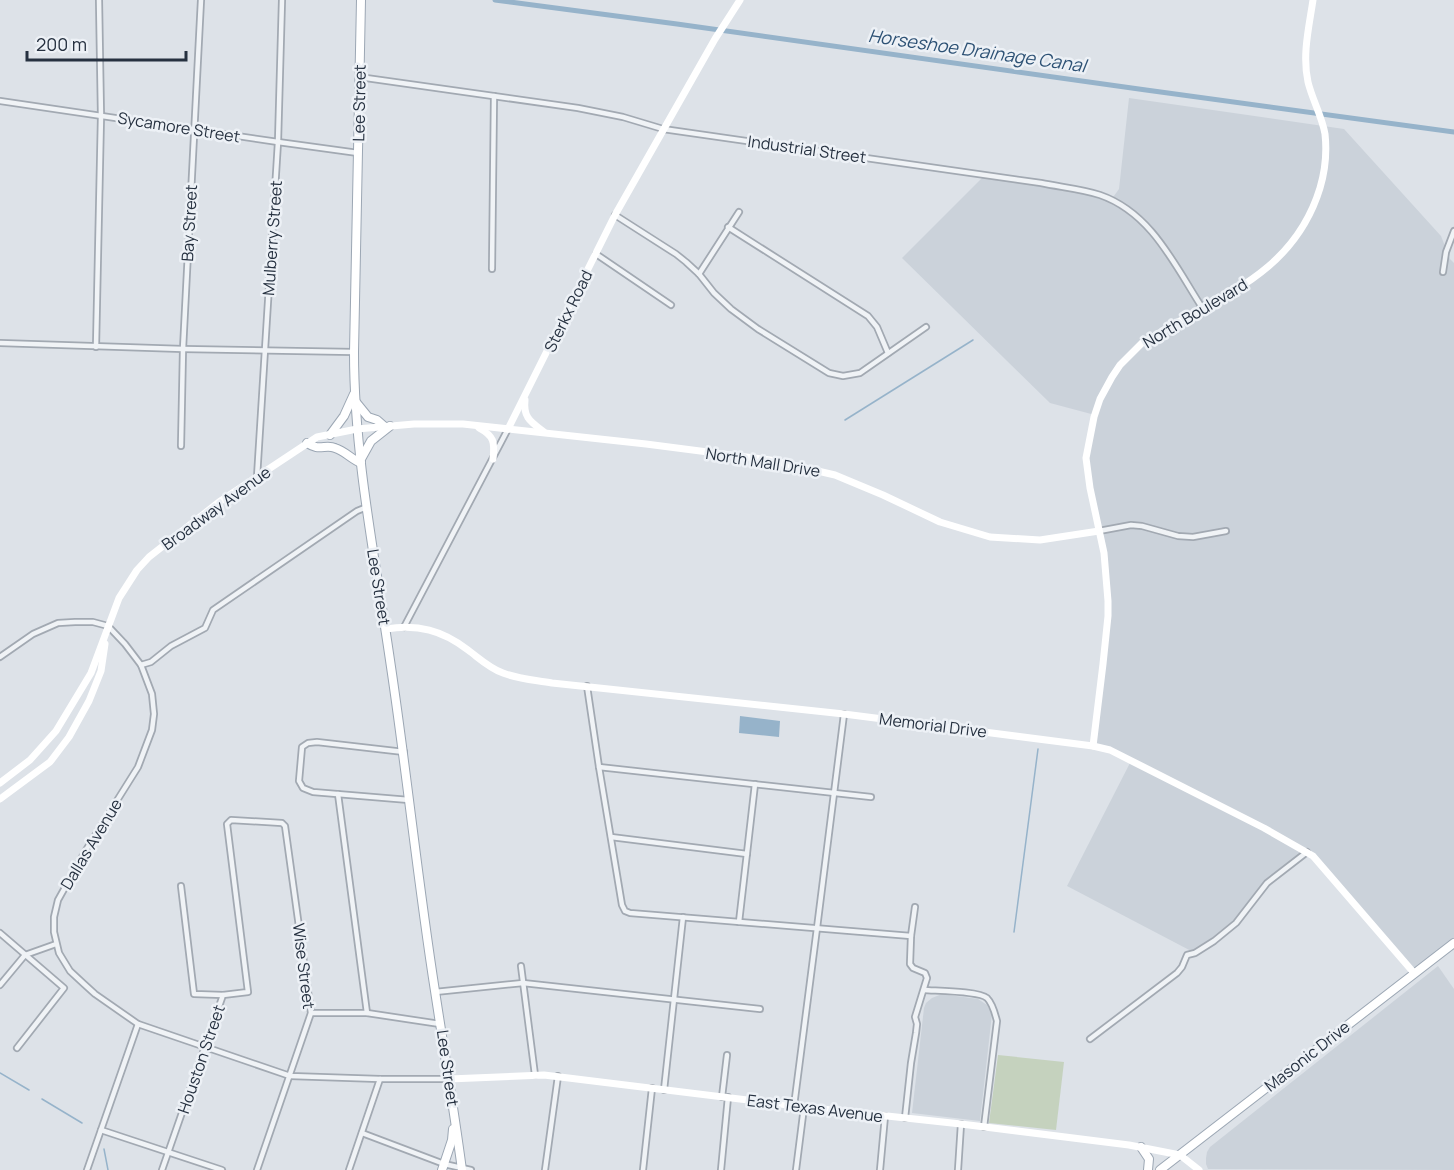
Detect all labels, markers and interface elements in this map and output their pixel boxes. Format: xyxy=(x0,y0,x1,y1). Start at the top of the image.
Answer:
water label: Horseshoe Drainage Canal xyxy=(867,23,1090,78)
scale bar xyxy=(27,24,186,62)
text: 200 m xyxy=(36,32,87,56)
street label: Lee Street xyxy=(347,64,371,142)
street label: Sycamore Street xyxy=(116,106,242,148)
street label: Industrial Street xyxy=(746,130,868,168)
street label: Mulberry Street xyxy=(257,180,287,296)
street label: Bay Street xyxy=(176,184,202,262)
street label: Sterkx Road xyxy=(539,266,597,356)
street label: North Boulevard xyxy=(1139,273,1251,353)
street label: North Mall Drive xyxy=(704,442,822,482)
street label: Broadway Avenue xyxy=(157,461,275,555)
street label: Lee Street xyxy=(362,547,396,627)
street label: Memorial Drive xyxy=(878,707,988,743)
street label: Dallas Avenue xyxy=(55,794,127,894)
street label: Wise Street xyxy=(288,922,320,1010)
street label: Houston Street xyxy=(172,1002,230,1116)
street label: Masonic Drive xyxy=(1260,1016,1354,1096)
street label: Lee Street xyxy=(432,1028,464,1108)
street label: East Texas Avenue xyxy=(746,1089,884,1127)

